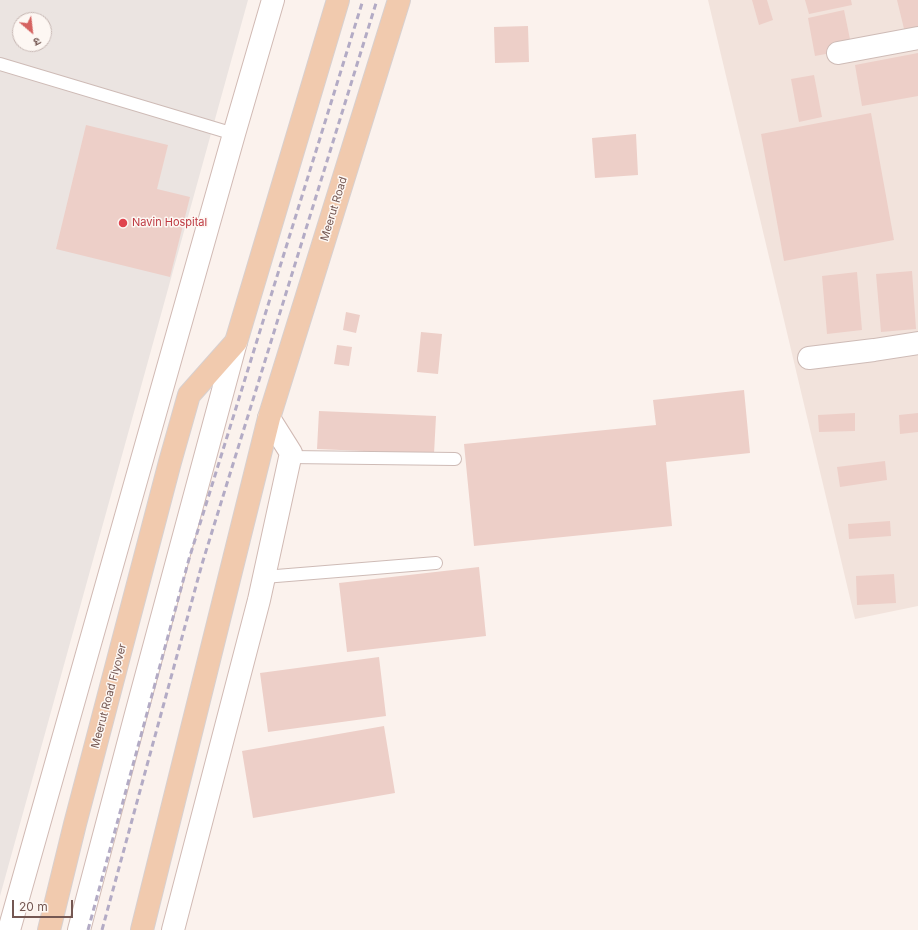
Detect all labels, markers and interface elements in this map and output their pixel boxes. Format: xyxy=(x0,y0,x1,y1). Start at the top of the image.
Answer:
north arrow xyxy=(12,12,52,52)
text: उ xyxy=(31,34,43,49)
street label: Meerut Road xyxy=(318,175,350,243)
place label: Navin Hospital xyxy=(132,216,207,230)
marker: Navin Hospital xyxy=(117,217,129,229)
street label: Meerut Road Flyover xyxy=(89,642,129,750)
scale bar xyxy=(14,892,75,918)
text: 20 m xyxy=(19,899,48,914)

